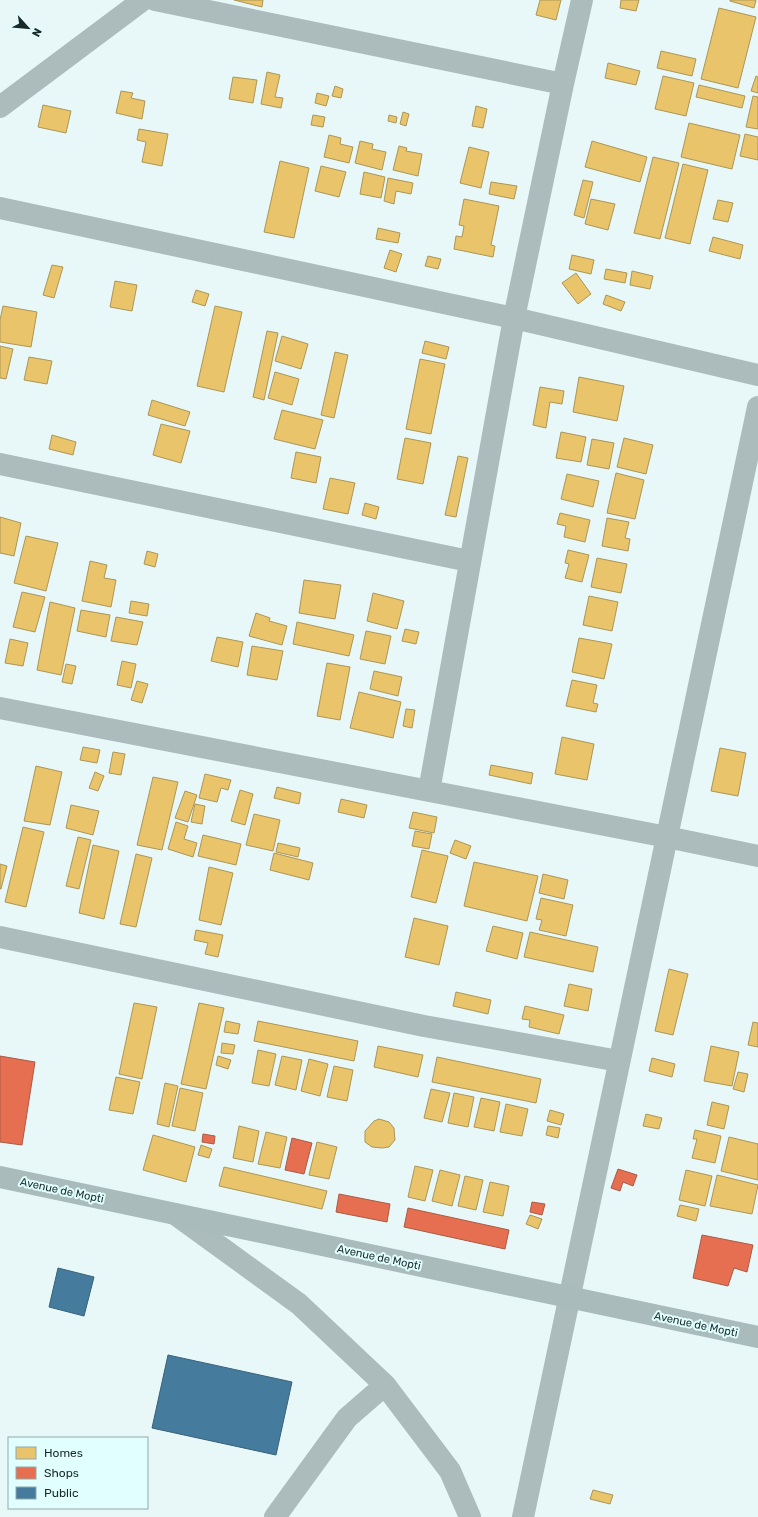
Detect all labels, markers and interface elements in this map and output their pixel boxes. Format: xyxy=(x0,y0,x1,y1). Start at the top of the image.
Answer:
north arrow xyxy=(8,8,48,48)
text: N xyxy=(29,26,44,39)
street label: Avenue de Mopti xyxy=(19,1175,105,1206)
street label: Avenue de Mopti xyxy=(336,1242,422,1273)
street label: Avenue de Mopti xyxy=(653,1309,739,1340)
legend xyxy=(8,1437,148,1509)
text: Homes xyxy=(44,1446,83,1460)
text: Shops xyxy=(44,1466,79,1480)
text: Public xyxy=(44,1486,79,1500)

